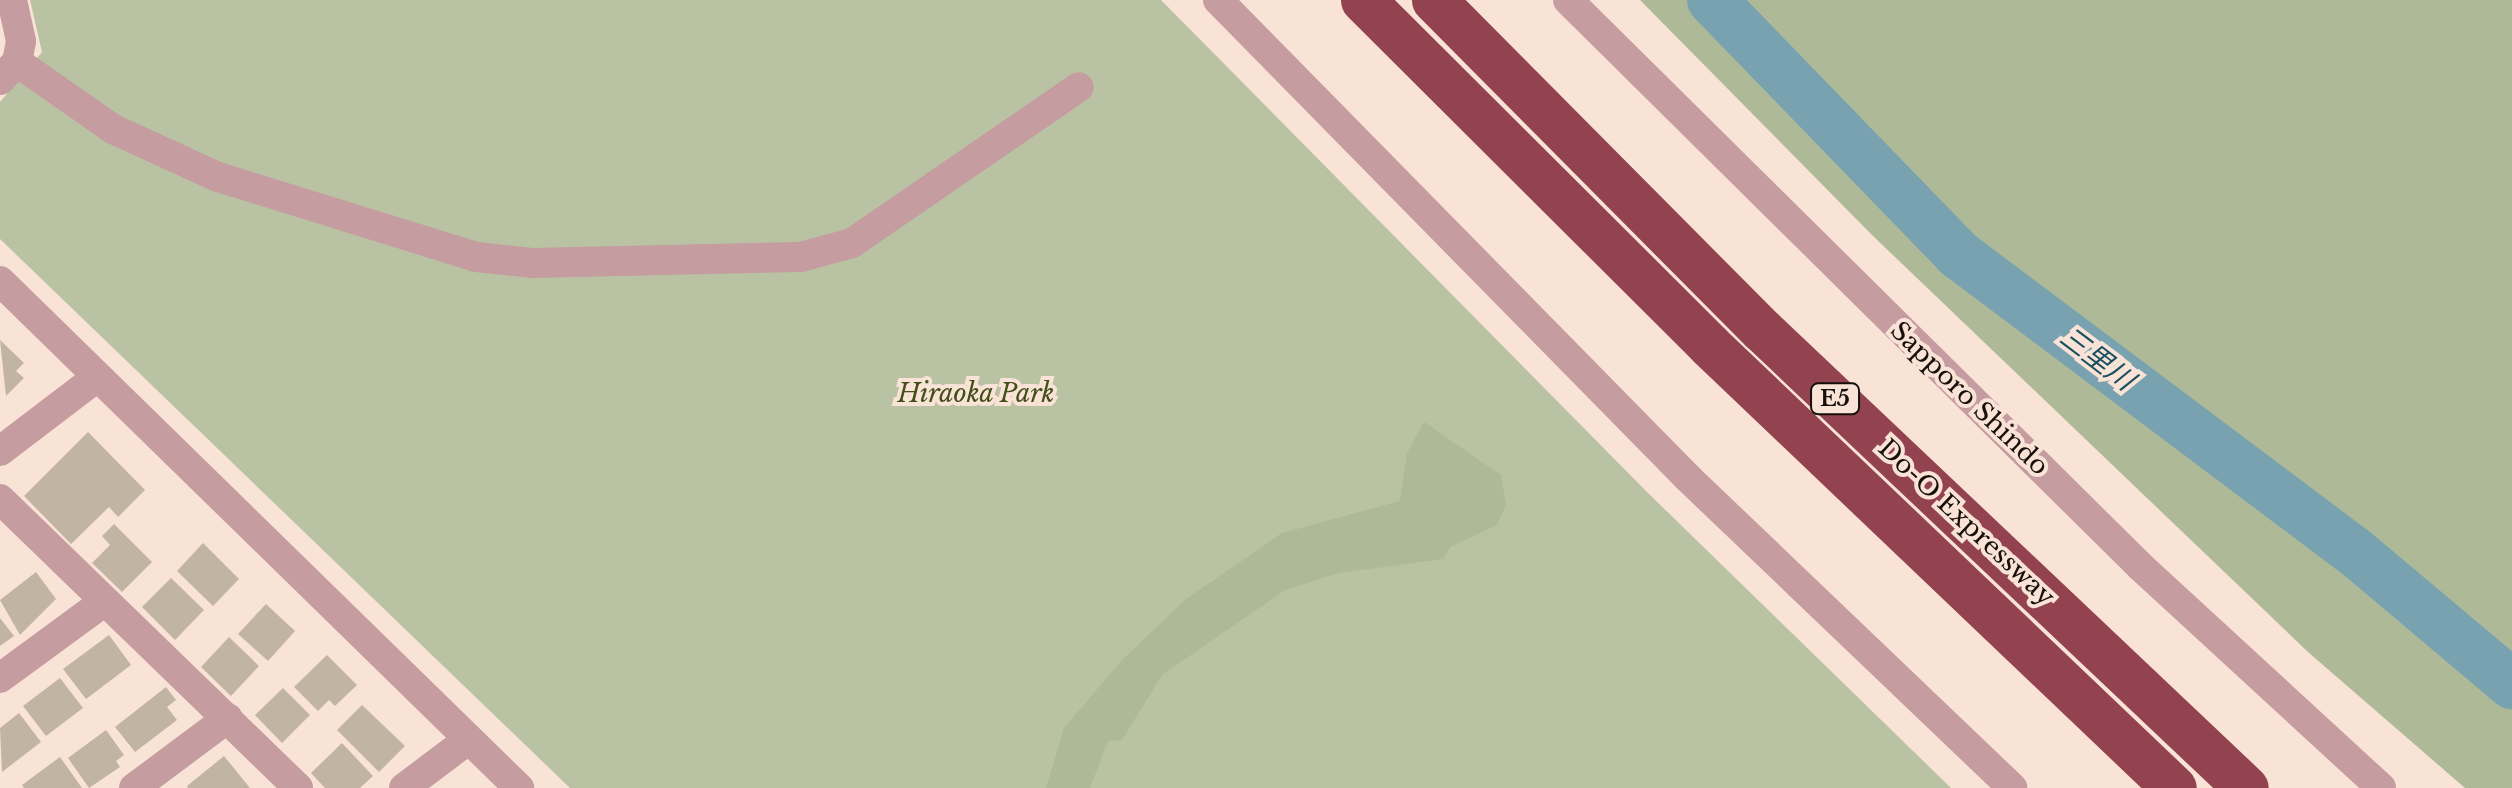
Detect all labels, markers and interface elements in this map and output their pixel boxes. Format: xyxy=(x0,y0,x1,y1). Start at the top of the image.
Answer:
street label: Sapporo Shindo xyxy=(1884,316,2054,482)
water label: 三里川 xyxy=(2053,320,2141,398)
park label: Hiraoka Park xyxy=(897,379,1055,409)
road number: E5 xyxy=(1810,382,1860,416)
street label: Do-O Expressway xyxy=(1872,434,2060,612)

